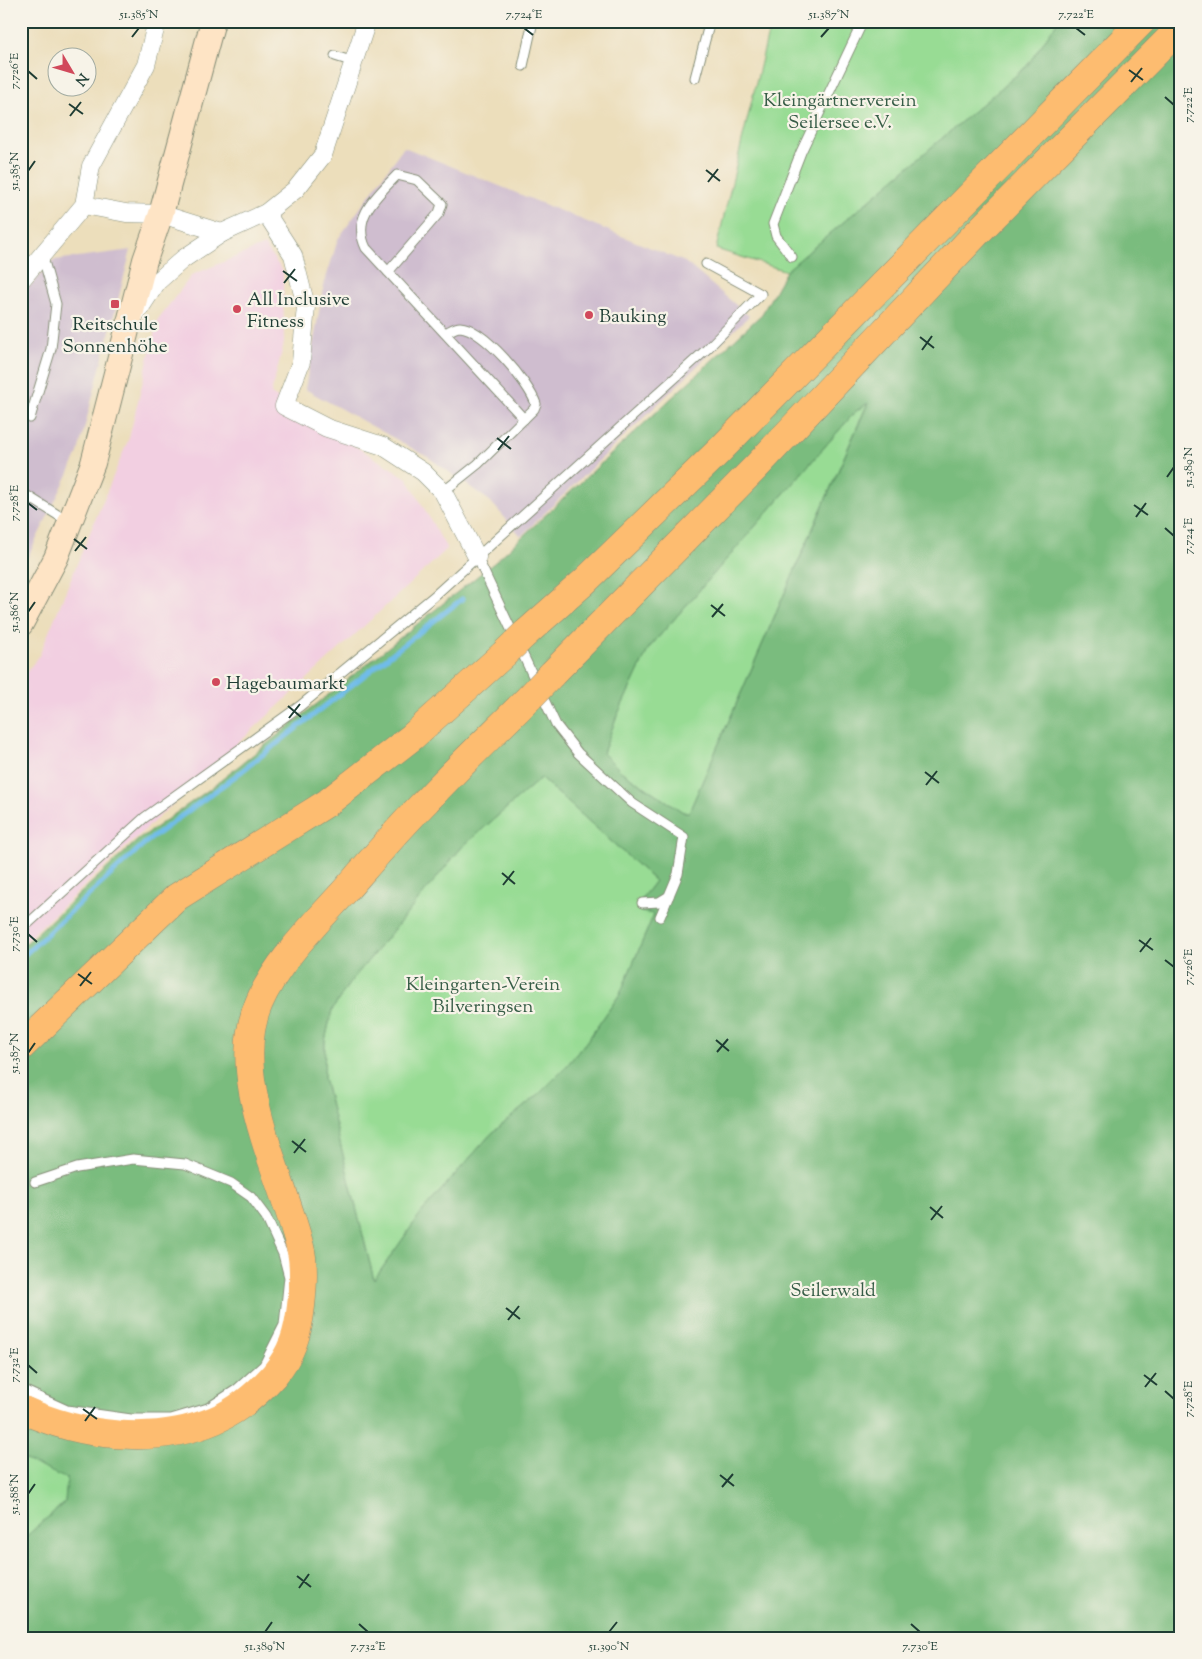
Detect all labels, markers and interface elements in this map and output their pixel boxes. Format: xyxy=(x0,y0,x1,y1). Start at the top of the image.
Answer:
text: 51.385°N xyxy=(119,6,159,24)
text: 7.724°E xyxy=(506,6,543,24)
text: 51.387°N xyxy=(808,6,850,24)
text: 7.722°E xyxy=(1058,6,1095,24)
north arrow xyxy=(48,48,98,98)
text: 7.726°E xyxy=(6,52,24,89)
text: N xyxy=(69,68,92,89)
text: 7.722°E xyxy=(1180,86,1198,123)
park label: Kleingärtnerverein Seilersee e.V. xyxy=(763,88,917,137)
text: 51.385°N xyxy=(6,151,24,191)
place label: All Inclusive Fitness xyxy=(247,287,350,336)
marker: Reitschule Sonnenhöhe xyxy=(109,298,121,310)
marker: All Inclusive Fitness xyxy=(231,303,243,315)
place label: Bauking xyxy=(599,304,666,331)
marker: Bauking xyxy=(583,309,595,321)
place label: Reitschule Sonnenhöhe xyxy=(62,312,168,361)
text: 51.389°N xyxy=(1180,446,1198,488)
text: 7.728°E xyxy=(6,484,24,521)
text: 7.724°E xyxy=(1180,517,1198,554)
text: 51.386°N xyxy=(6,591,24,633)
place label: Hagebaumarkt xyxy=(226,671,346,698)
marker: Hagebaumarkt xyxy=(210,676,222,688)
text: 7.730°E xyxy=(6,915,24,952)
text: 7.726°E xyxy=(1180,948,1198,985)
park label: Kleingarten-Verein Bilveringsen xyxy=(406,972,560,1021)
text: 51.387°N xyxy=(6,1032,24,1074)
park label: Seilerwald xyxy=(790,1278,876,1305)
text: 7.732°E xyxy=(6,1347,24,1383)
text: 7.728°E xyxy=(1180,1380,1198,1417)
text: 51.388°N xyxy=(6,1473,24,1515)
text: 51.389°N xyxy=(244,1638,286,1656)
text: 7.732°E xyxy=(350,1638,386,1656)
text: 51.390°N xyxy=(588,1638,630,1656)
text: 7.730°E xyxy=(902,1638,939,1656)

